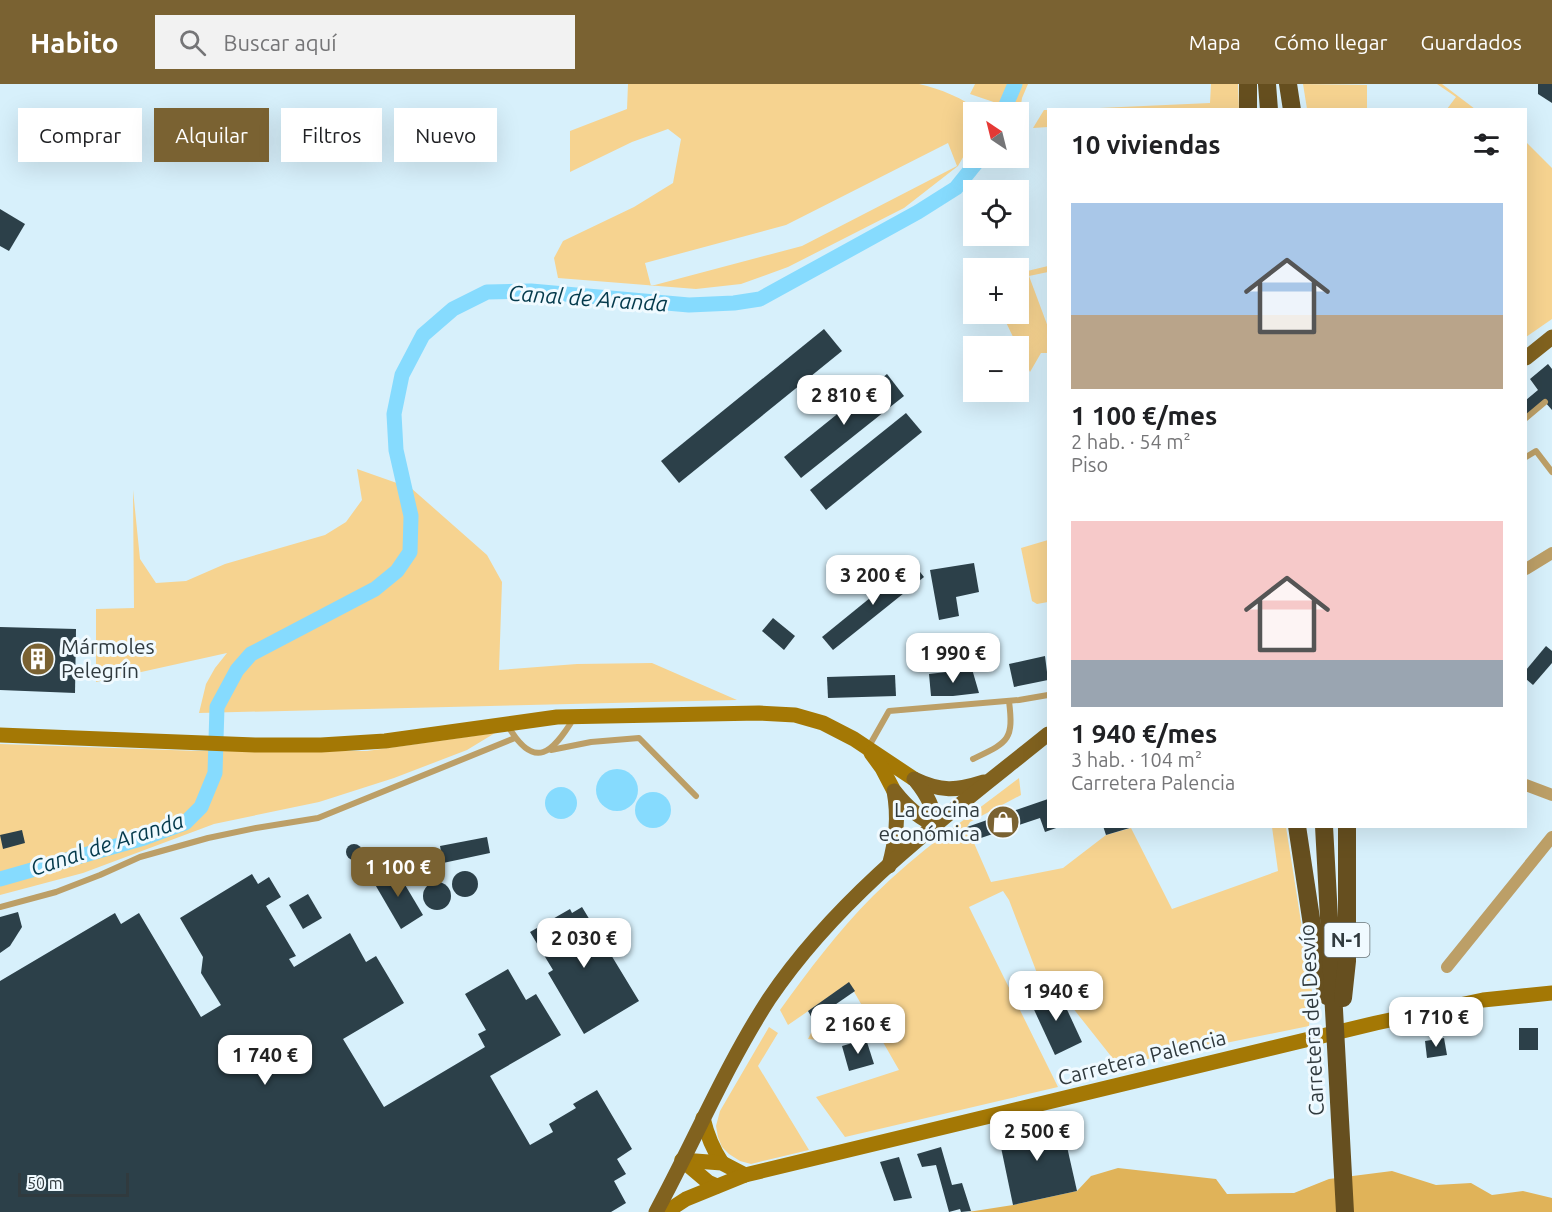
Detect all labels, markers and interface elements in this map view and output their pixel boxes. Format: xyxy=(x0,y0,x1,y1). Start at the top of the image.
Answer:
search box xyxy=(155,15,575,69)
icon: search xyxy=(176,26,209,59)
text: Habito xyxy=(30,27,119,58)
text: Buscar aquí xyxy=(224,30,337,55)
text: Mapa xyxy=(1189,30,1241,54)
text: Cómo llegar xyxy=(1274,30,1388,54)
text: Guardados xyxy=(1421,30,1522,54)
north arrow xyxy=(963,102,1029,168)
map controls xyxy=(963,102,1029,402)
chip: Comprar xyxy=(18,108,142,162)
chip: Alquilar xyxy=(154,108,269,162)
chip: Filtros xyxy=(281,108,382,162)
chip: Nuevo xyxy=(394,108,497,162)
icon: filters xyxy=(1470,128,1503,161)
text: 10 viviendas xyxy=(1071,130,1221,159)
button: locate xyxy=(963,180,1029,246)
icon: home xyxy=(1233,242,1341,350)
button: + xyxy=(963,258,1029,324)
water label: Canal de Aranda xyxy=(508,279,669,316)
button: − xyxy=(963,336,1029,402)
pin: 2 810 € xyxy=(789,375,899,426)
text: 2 810 € xyxy=(811,383,877,406)
text: 1 100 €/mes xyxy=(1071,401,1217,430)
text: 2 hab. · 54 m² xyxy=(1071,430,1191,453)
text: Piso xyxy=(1071,453,1108,476)
pin: 3 200 € xyxy=(818,555,928,606)
icon: home xyxy=(1233,560,1341,668)
text: 3 200 € xyxy=(840,563,906,586)
pin: 1 990 € xyxy=(898,633,1008,684)
place label: Mármoles Pelegrín xyxy=(61,634,155,682)
building icon: Mármoles Pelegrín xyxy=(20,641,56,677)
text: 1 990 € xyxy=(920,641,986,664)
text: 1 940 €/mes xyxy=(1071,719,1217,748)
text: 3 hab. · 104 m² xyxy=(1071,748,1202,771)
text: Carretera Palencia xyxy=(1071,771,1235,794)
place label: La cocina económica xyxy=(878,797,980,845)
shop icon: La cocina económica xyxy=(985,804,1021,840)
water label: Canal de Aranda xyxy=(27,807,187,880)
pin: 1 100 € xyxy=(343,847,453,898)
text: 1 100 € xyxy=(365,855,431,878)
pin: 2 030 € xyxy=(529,918,639,969)
road number: N-1 xyxy=(1324,923,1370,957)
street label: Carretera del Desvío xyxy=(1294,924,1328,1116)
text: 2 030 € xyxy=(551,926,617,949)
pin: 1 940 € xyxy=(1001,971,1111,1022)
text: 1 940 € xyxy=(1023,979,1089,1002)
pin: 1 710 € xyxy=(1381,997,1491,1048)
pin: 2 160 € xyxy=(803,1004,913,1055)
text: 1 710 € xyxy=(1403,1005,1469,1028)
text: 2 160 € xyxy=(825,1012,891,1035)
street label: Carretera Palencia xyxy=(1055,1025,1228,1090)
pin: 1 740 € xyxy=(210,1035,320,1086)
text: 1 740 € xyxy=(232,1043,298,1066)
pin: 2 500 € xyxy=(982,1111,1092,1162)
text: 2 500 € xyxy=(1004,1119,1070,1142)
scale bar xyxy=(18,1170,129,1198)
text: 50 m xyxy=(27,1174,63,1192)

